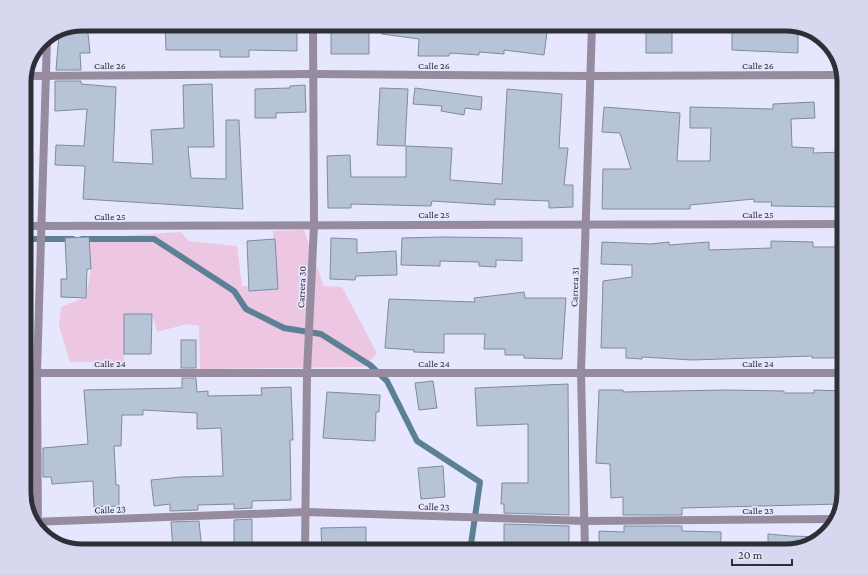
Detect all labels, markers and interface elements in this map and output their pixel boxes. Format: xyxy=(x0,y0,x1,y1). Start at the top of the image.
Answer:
street label: Calle 26 xyxy=(94,60,126,71)
street label: Calle 26 xyxy=(418,60,450,71)
street label: Calle 26 xyxy=(742,60,774,71)
street label: Calle 25 xyxy=(418,209,450,220)
street label: Calle 25 xyxy=(742,209,774,220)
street label: Calle 25 xyxy=(94,211,126,222)
street label: Carrera 30 xyxy=(295,265,308,308)
street label: Carrera 31 xyxy=(568,267,581,307)
street label: Calle 24 xyxy=(94,358,126,369)
street label: Calle 24 xyxy=(418,358,450,369)
street label: Calle 24 xyxy=(742,358,774,369)
street label: Calle 23 xyxy=(418,500,450,513)
street label: Calle 23 xyxy=(94,503,126,516)
street label: Calle 23 xyxy=(742,505,774,516)
scale bar xyxy=(732,541,792,567)
text: 20 m xyxy=(738,548,763,562)

